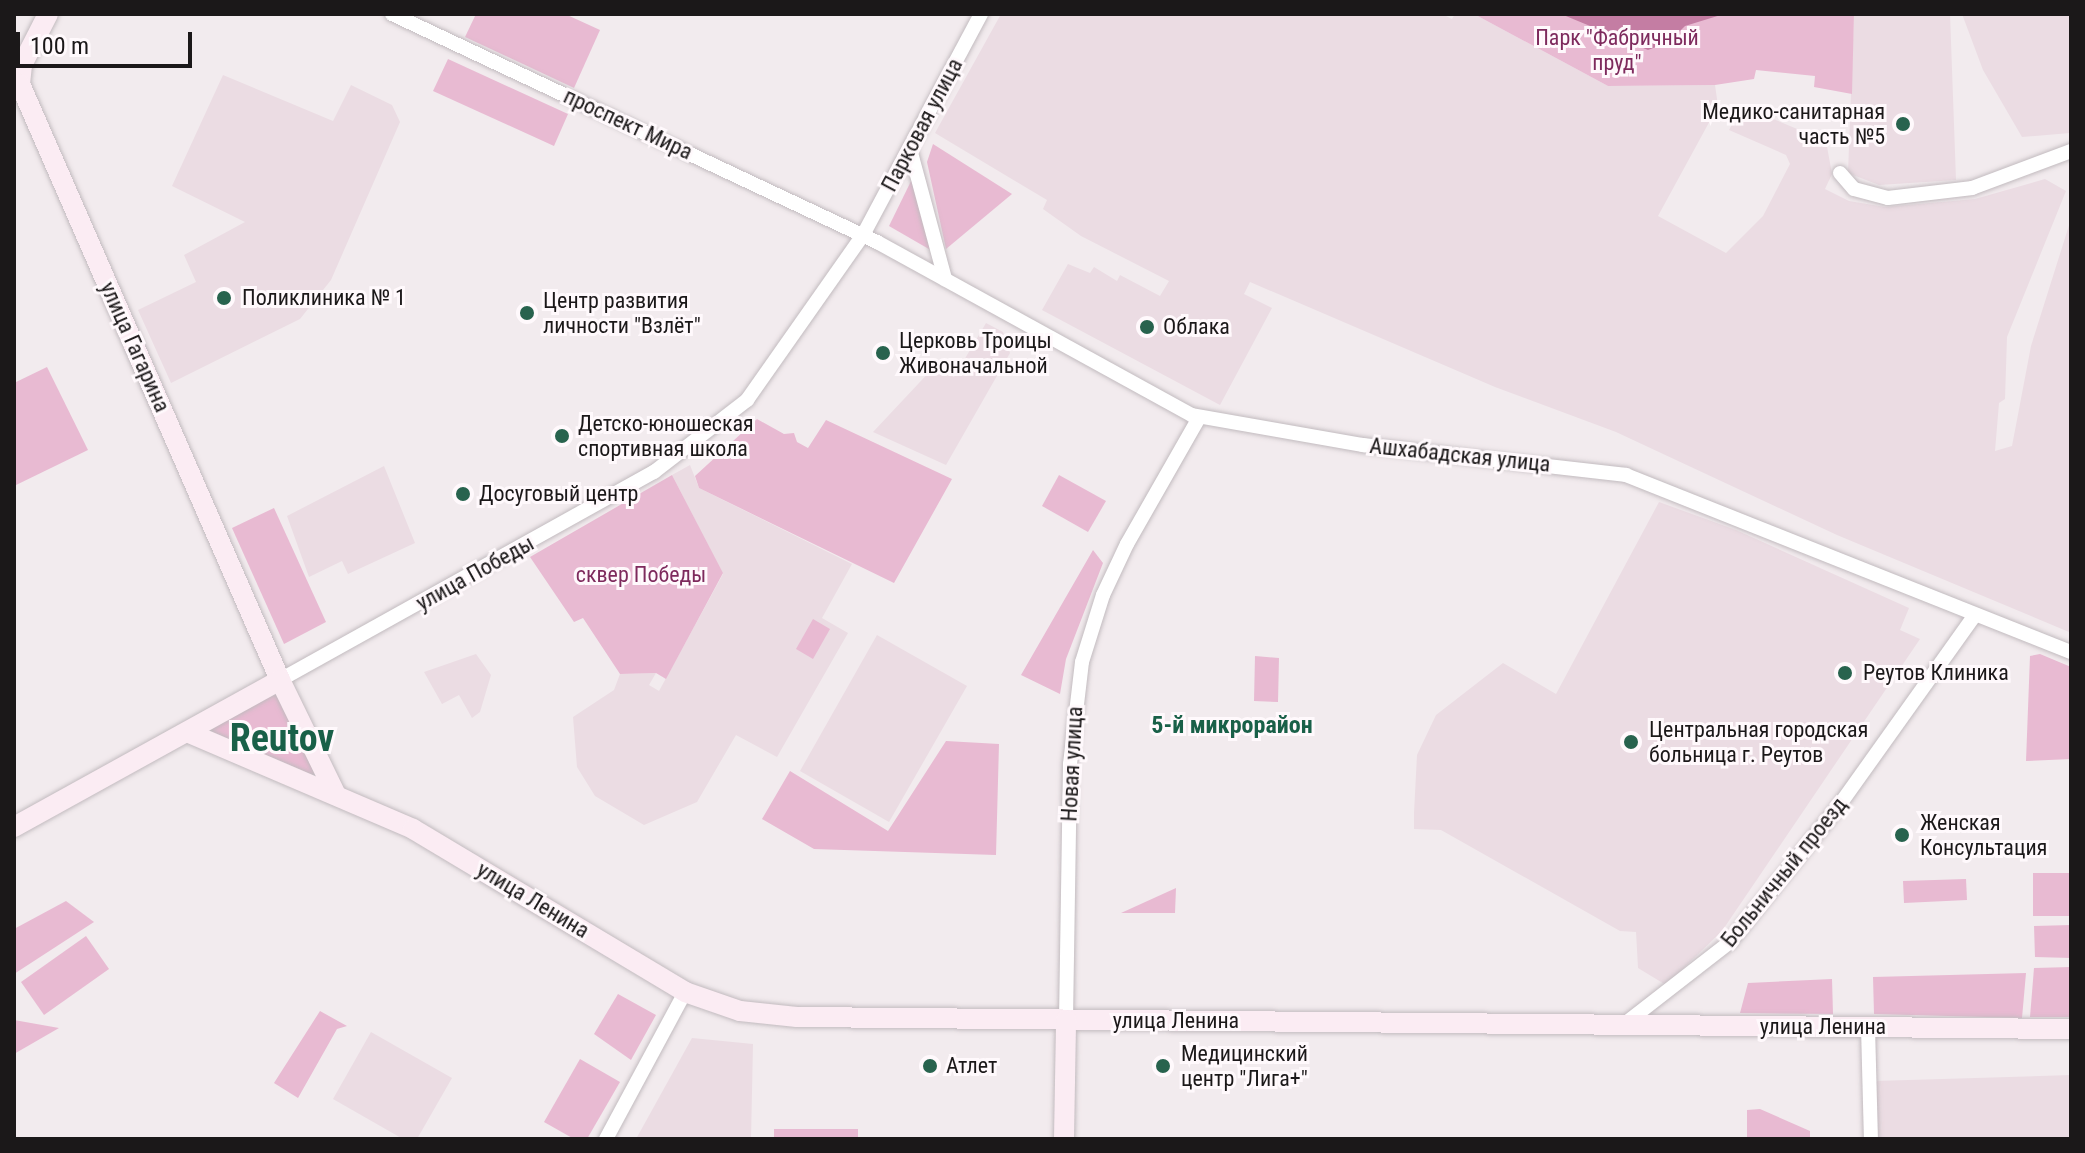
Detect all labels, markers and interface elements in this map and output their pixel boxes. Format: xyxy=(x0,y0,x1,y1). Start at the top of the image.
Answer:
scale bar xyxy=(20,16,196,66)
park label: Парк "Фабричный пруд" xyxy=(1535,24,1699,76)
text: 100 m xyxy=(30,32,89,60)
street label: Парковая улица xyxy=(876,54,968,196)
street label: проспект Мира xyxy=(559,83,697,165)
place label: Медико-санитарная часть №5 xyxy=(1702,98,1885,150)
marker: Медико-санитарная часть №5 xyxy=(1892,113,1914,135)
street label: улица Гагарина xyxy=(95,278,175,416)
place label: Поликлиника № 1 xyxy=(242,285,406,311)
marker: Поликлиника № 1 xyxy=(213,287,235,309)
place label: Центр развития личности "Взлёт" xyxy=(543,287,701,338)
marker: Центр развития личности "Взлёт" xyxy=(518,304,536,322)
place label: Облака xyxy=(1163,314,1230,340)
marker: Облака xyxy=(1138,318,1156,336)
place label: Церковь Троицы Живоначальной xyxy=(899,327,1052,378)
marker: Церковь Троицы Живоначальной xyxy=(874,344,892,362)
place label: Детско-юношеская спортивная школа xyxy=(578,410,754,462)
marker: Детско-юношеская спортивная школа xyxy=(553,427,571,445)
street label: Ашхабадская улица xyxy=(1368,432,1552,478)
place label: Досуговый центр xyxy=(479,481,638,507)
marker: Досуговый центр xyxy=(454,485,472,503)
street label: улица Победы xyxy=(411,530,539,616)
park label: сквер Победы xyxy=(576,562,706,588)
place label: Реутов Клиника xyxy=(1863,660,2009,686)
marker: Реутов Клиника xyxy=(1834,662,1856,684)
street label: Новая улица xyxy=(1056,706,1088,822)
district label: 5-й микрорайон xyxy=(1151,712,1313,740)
district label: Reutov xyxy=(230,716,334,762)
place label: Центральная городская больница г. Реутов xyxy=(1649,716,1868,768)
marker: Центральная городская больница г. Реутов xyxy=(1620,731,1642,753)
street label: Больничный проезд xyxy=(1715,792,1853,952)
place label: Женская Консультация xyxy=(1920,809,2047,860)
marker: Женская Консультация xyxy=(1891,824,1913,846)
street label: улица Ленина xyxy=(472,856,594,944)
street label: улица Ленина xyxy=(1113,1008,1239,1034)
street label: улица Ленина xyxy=(1760,1014,1886,1040)
place label: Медицинский центр "Лига+" xyxy=(1181,1040,1308,1092)
place label: Атлет xyxy=(946,1053,997,1079)
marker: Медицинский центр "Лига+" xyxy=(1152,1055,1174,1077)
marker: Атлет xyxy=(921,1057,939,1075)

